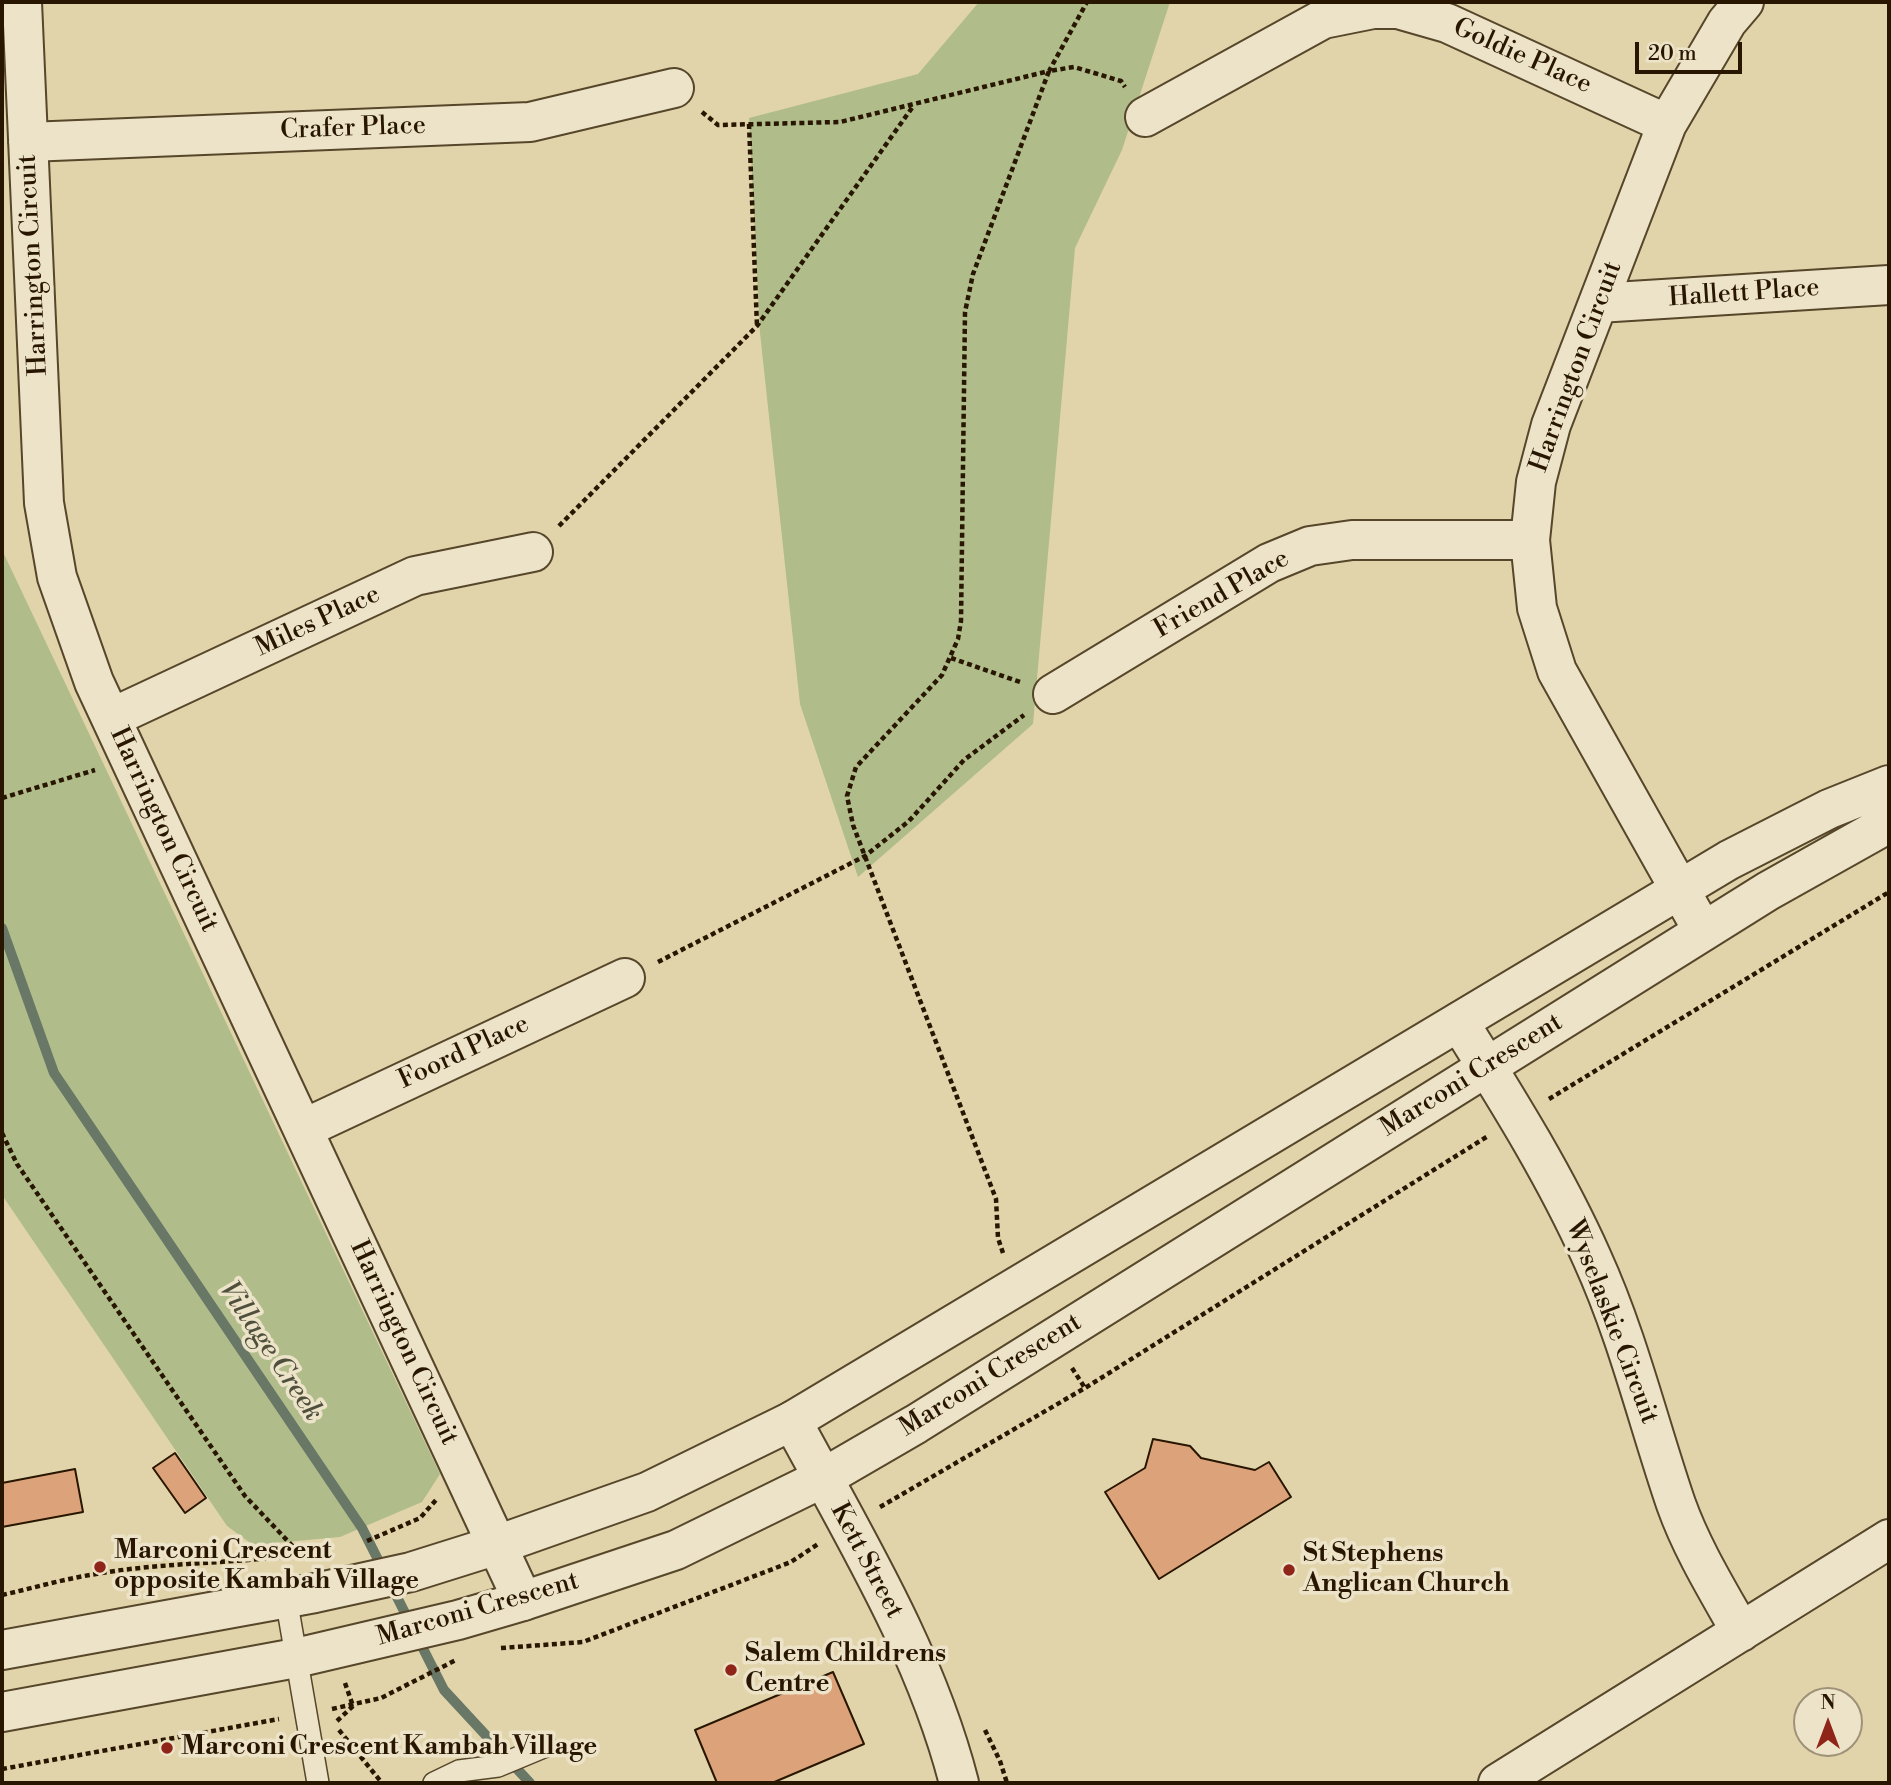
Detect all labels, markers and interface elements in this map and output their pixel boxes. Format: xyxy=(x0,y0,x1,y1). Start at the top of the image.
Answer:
street label: Goldie Place xyxy=(1448,13,1596,101)
scale bar xyxy=(1639,28,1746,72)
text: 20 m xyxy=(1648,41,1697,67)
street label: Crafer Place xyxy=(280,111,426,147)
street label: Harrington Circuit xyxy=(13,153,55,377)
street label: Harrington Circuit xyxy=(1524,257,1630,477)
street label: Hallett Place xyxy=(1668,273,1820,315)
street label: Friend Place xyxy=(1149,544,1295,646)
street label: Miles Place xyxy=(251,580,385,664)
street label: Harrington Circuit xyxy=(102,723,224,937)
street label: Marconi Crescent xyxy=(1375,1008,1569,1144)
street label: Foord Place xyxy=(394,1009,534,1097)
street label: Wyselaskie Circuit xyxy=(1558,1216,1664,1428)
street label: Harrington Circuit xyxy=(342,1236,464,1450)
water label: Village Creek xyxy=(211,1276,329,1428)
street label: Marconi Crescent xyxy=(894,1308,1088,1444)
street label: Kett Street xyxy=(823,1498,909,1624)
place label: Marconi Crescent opposite Kambah Village xyxy=(114,1536,419,1598)
place label: St Stephens Anglican Church xyxy=(1303,1539,1510,1600)
marker: Marconi Crescent opposite Kambah Village xyxy=(92,1559,108,1575)
marker: St Stephens Anglican Church xyxy=(1281,1562,1297,1578)
street label: Marconi Crescent xyxy=(373,1566,583,1654)
place label: Salem Childrens Centre xyxy=(745,1639,946,1700)
marker: Salem Childrens Centre xyxy=(723,1662,739,1678)
north arrow xyxy=(1793,1687,1863,1757)
text: N xyxy=(1820,1691,1836,1715)
place label: Marconi Crescent Kambah Village xyxy=(181,1732,597,1764)
marker: Marconi Crescent Kambah Village xyxy=(159,1740,175,1756)

